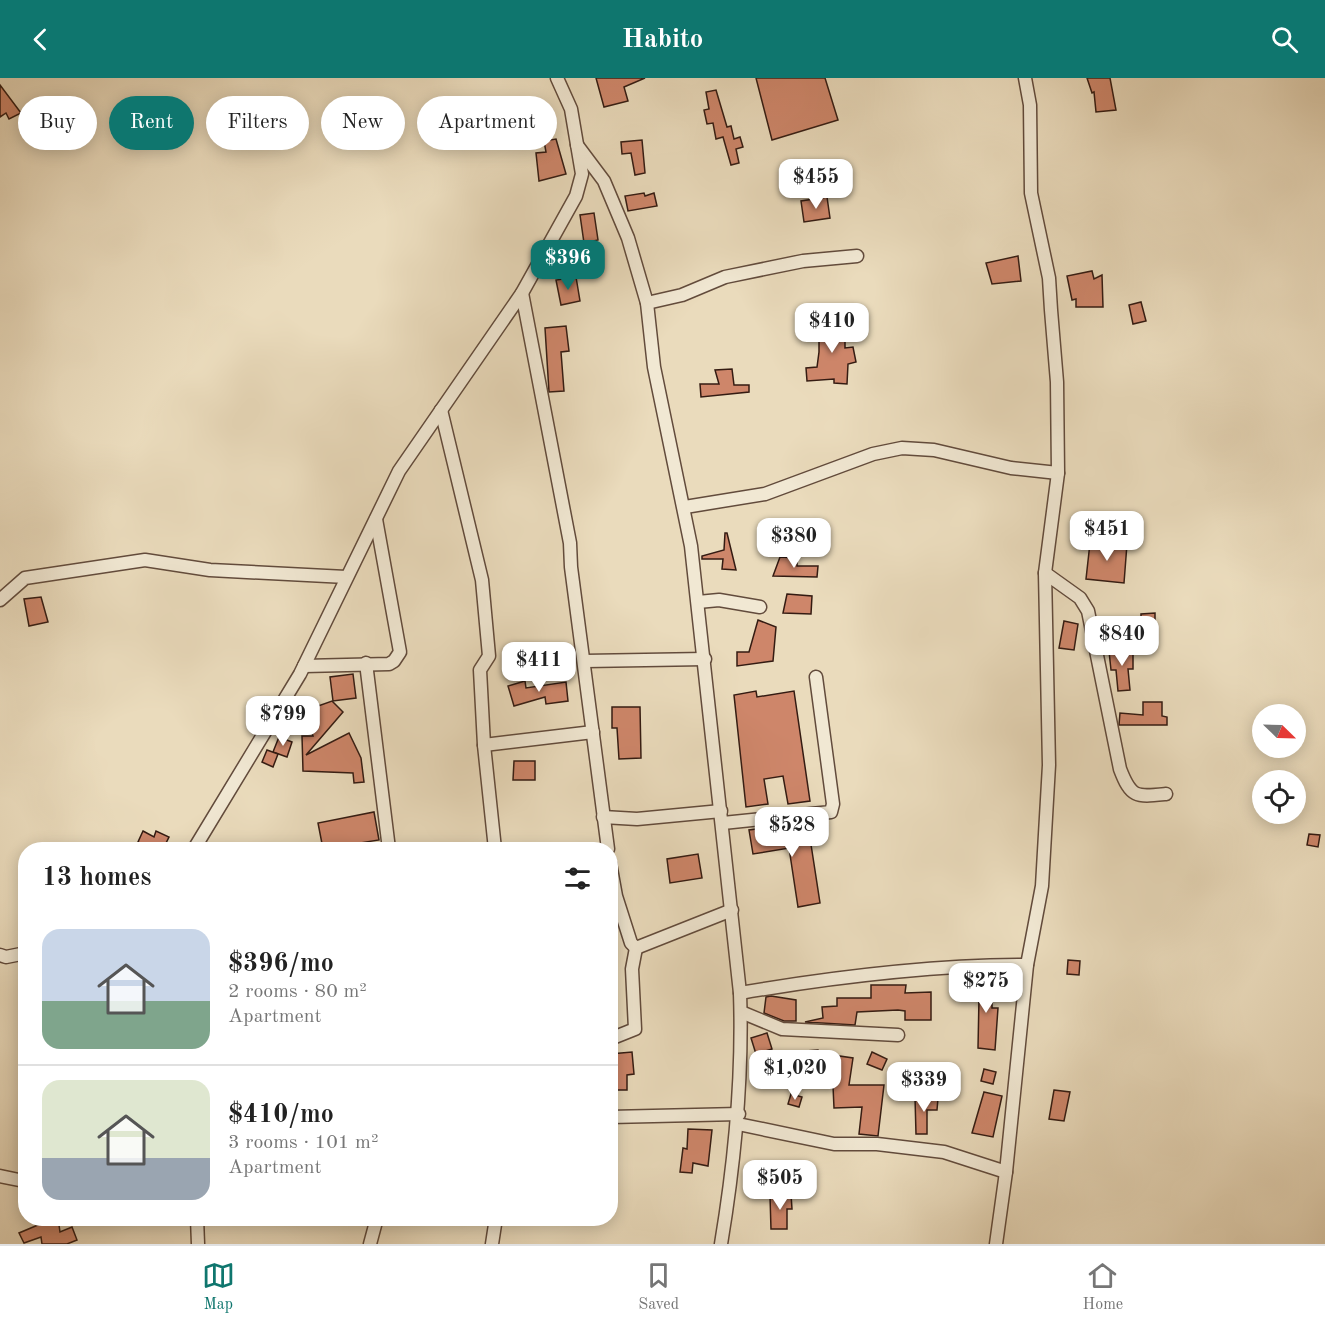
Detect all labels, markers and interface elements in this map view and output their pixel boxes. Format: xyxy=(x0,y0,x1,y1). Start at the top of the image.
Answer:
icon: back xyxy=(24,23,57,56)
icon: search xyxy=(1268,23,1301,56)
text: Habito xyxy=(622,26,703,53)
chip: Buy xyxy=(18,96,97,150)
chip: Rent xyxy=(109,96,194,150)
chip: Filters xyxy=(206,96,309,150)
chip: New xyxy=(321,96,405,150)
chip: Apartment xyxy=(417,96,557,150)
pin: $455 xyxy=(780,159,852,210)
text: $455 xyxy=(793,168,839,188)
pin: $396 xyxy=(532,240,604,291)
text: $396 xyxy=(545,249,591,269)
pin: $410 xyxy=(796,303,868,354)
text: $410 xyxy=(809,312,855,332)
pin: $451 xyxy=(1071,511,1143,562)
pin: $380 xyxy=(758,518,830,569)
text: $451 xyxy=(1084,520,1130,540)
text: $380 xyxy=(771,527,817,547)
pin: $840 xyxy=(1086,616,1158,667)
text: $840 xyxy=(1099,625,1145,645)
pin: $411 xyxy=(503,642,575,693)
text: $411 xyxy=(516,651,562,671)
pin: $799 xyxy=(247,696,319,747)
north arrow xyxy=(1252,704,1306,758)
map controls xyxy=(1252,704,1306,824)
text: $799 xyxy=(260,705,306,725)
button: locate xyxy=(1252,770,1306,824)
pin: $528 xyxy=(756,807,828,858)
text: $528 xyxy=(769,816,815,836)
icon: filters xyxy=(561,862,594,895)
text: 13 homes xyxy=(42,865,151,891)
text: $396/mo xyxy=(228,951,334,977)
icon: home xyxy=(90,953,162,1025)
pin: $275 xyxy=(950,963,1022,1014)
text: $275 xyxy=(963,972,1009,992)
text: 2 rooms · 80 m² xyxy=(228,982,367,1002)
text: Apartment xyxy=(228,1007,322,1027)
pin: $1,020 xyxy=(746,1050,844,1101)
text: $1,020 xyxy=(763,1059,827,1079)
pin: $339 xyxy=(888,1062,960,1113)
text: $339 xyxy=(901,1071,947,1091)
text: $410/mo xyxy=(228,1102,334,1128)
icon: home xyxy=(90,1104,162,1176)
text: 3 rooms · 101 m² xyxy=(228,1133,378,1153)
text: Apartment xyxy=(228,1158,322,1178)
pin: $505 xyxy=(744,1160,816,1211)
text: $505 xyxy=(757,1169,803,1189)
tab: Map xyxy=(202,1259,235,1315)
tab: Saved xyxy=(638,1259,679,1315)
tab: Home xyxy=(1083,1259,1123,1315)

